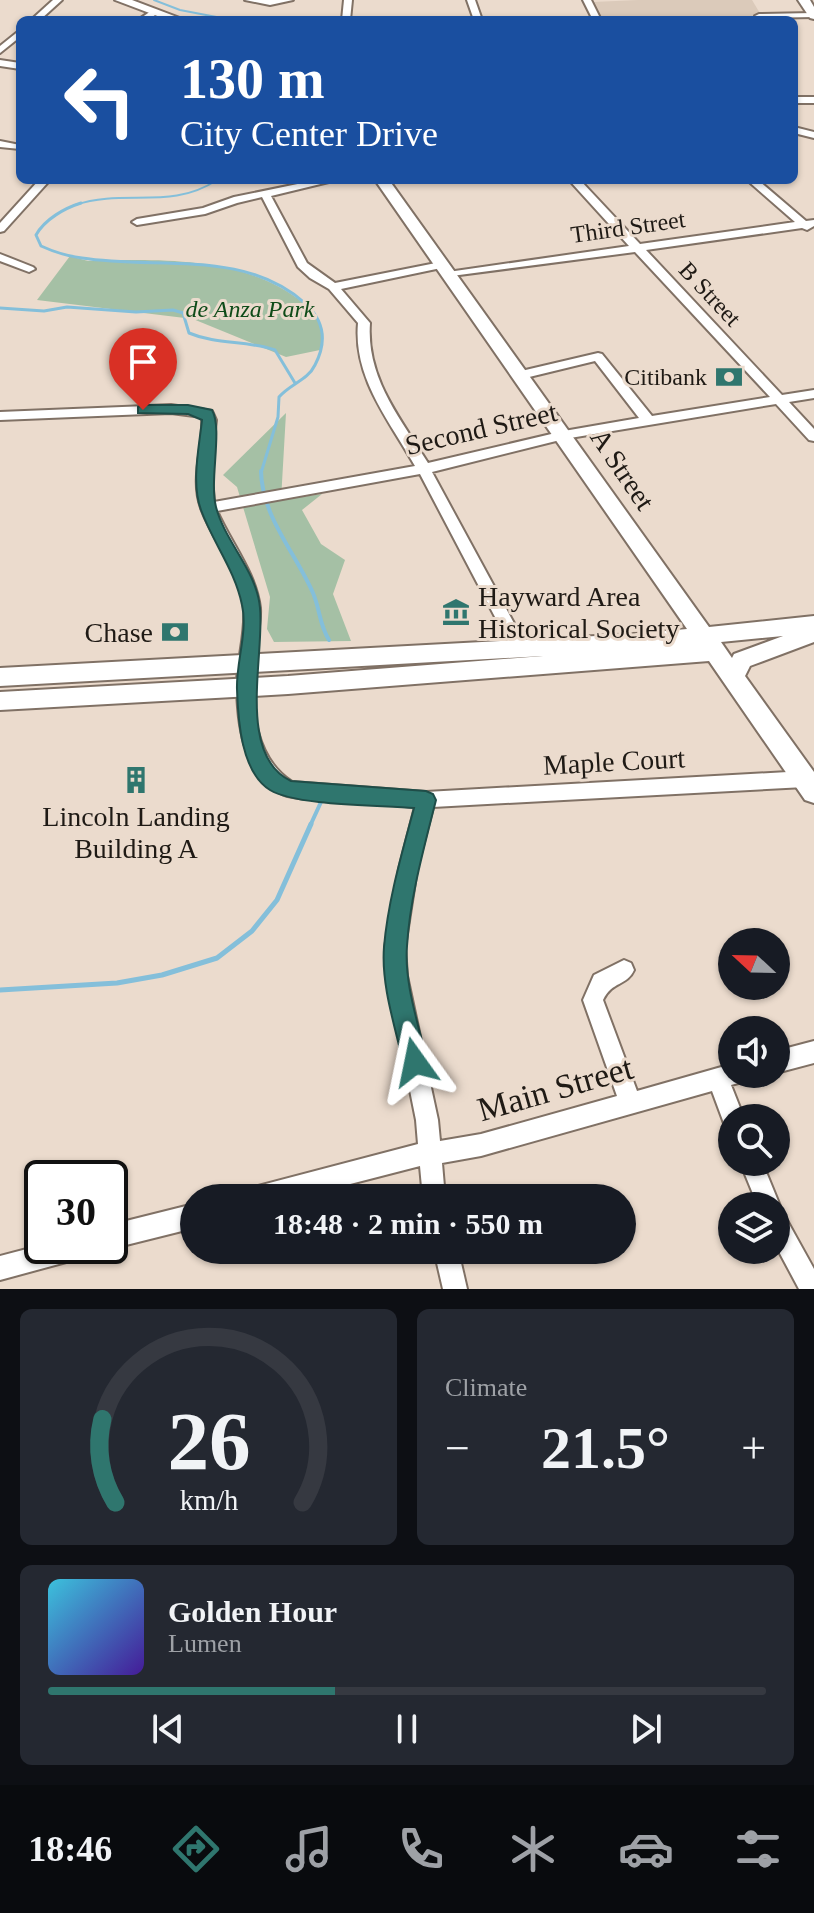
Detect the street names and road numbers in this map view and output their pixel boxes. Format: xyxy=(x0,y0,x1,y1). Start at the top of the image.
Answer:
street label: Third Street xyxy=(569,206,687,248)
street label: B Street xyxy=(674,257,746,332)
street label: Second Street xyxy=(402,396,560,461)
street label: A Street xyxy=(584,423,661,516)
street label: Maple Court xyxy=(542,742,686,781)
street label: Main Street xyxy=(473,1049,637,1128)

